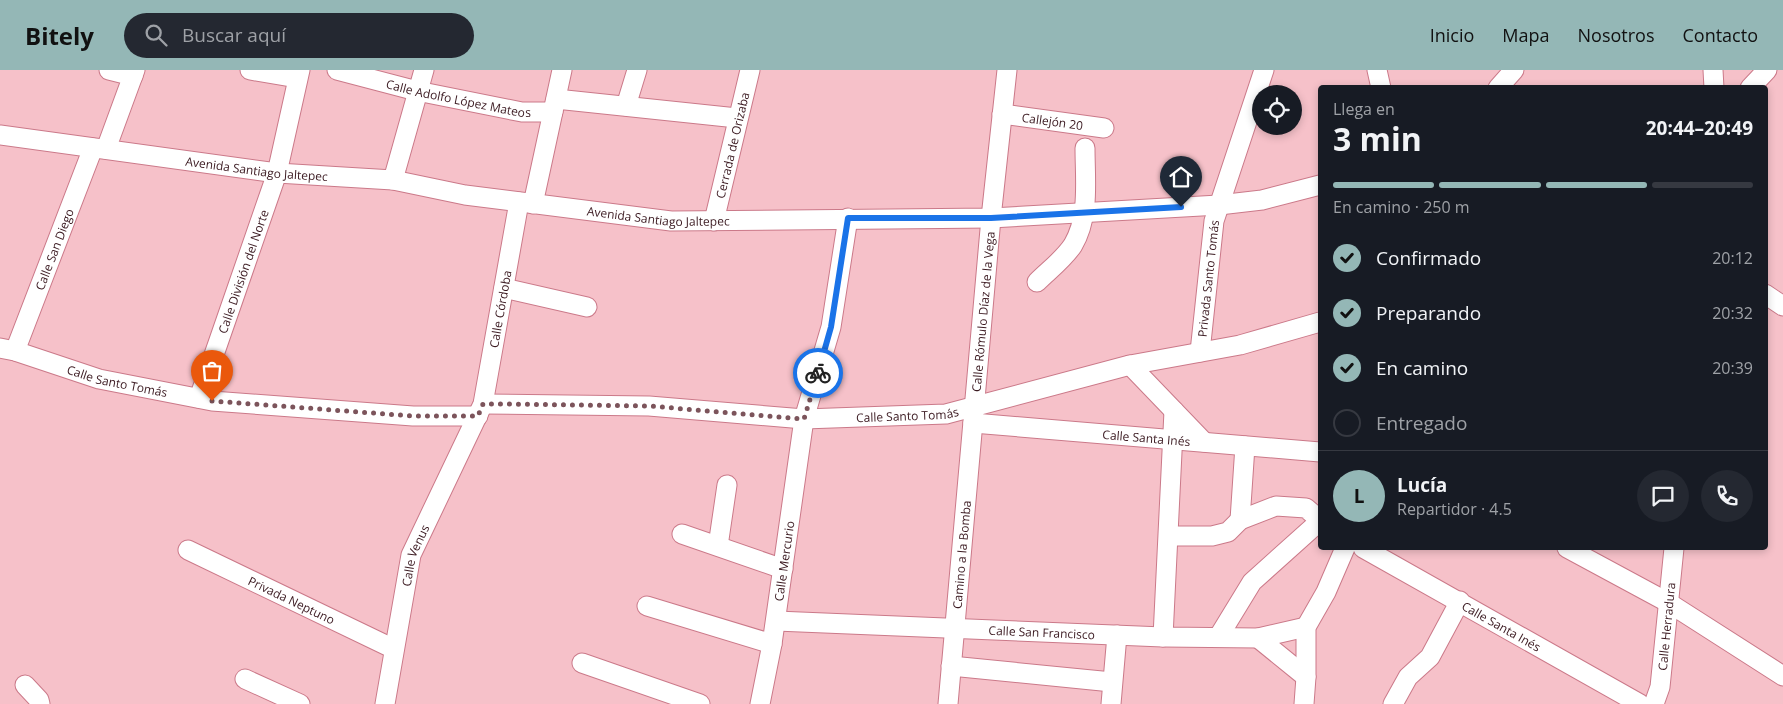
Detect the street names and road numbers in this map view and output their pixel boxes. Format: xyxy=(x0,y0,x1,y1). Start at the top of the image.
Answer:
street label: Calle Adolfo López Mateos xyxy=(384,75,531,121)
street label: Cerrada de Orizaba xyxy=(711,90,753,200)
street label: Callejón 20 xyxy=(1021,108,1084,134)
street label: Avenida Santiago Jaltepec xyxy=(185,152,329,185)
street label: Avenida Santiago Jaltepec xyxy=(586,202,730,230)
street label: Calle San Diego xyxy=(31,206,77,293)
street label: Calle División del Norte xyxy=(214,207,272,336)
street label: Privada Santo Tomás xyxy=(1193,219,1223,338)
street label: Calle Rómulo Díaz de la Vega xyxy=(967,231,998,392)
street label: Calle Córdoba xyxy=(485,269,515,349)
street label: Calle Santo Tomás xyxy=(65,360,169,401)
street label: Calle Santo Tomás xyxy=(856,402,961,426)
street label: Calle Santa Inés xyxy=(1102,425,1191,450)
street label: Camino a la Bomba xyxy=(948,500,974,610)
street label: Calle Mercurio xyxy=(770,520,798,602)
street label: Calle Venus xyxy=(397,521,433,588)
street label: Privada Neptuno xyxy=(245,572,338,628)
street label: Calle Herradura xyxy=(1653,581,1679,671)
street label: Calle Santa Inés xyxy=(1459,597,1544,655)
street label: Calle San Francisco xyxy=(988,621,1095,643)

